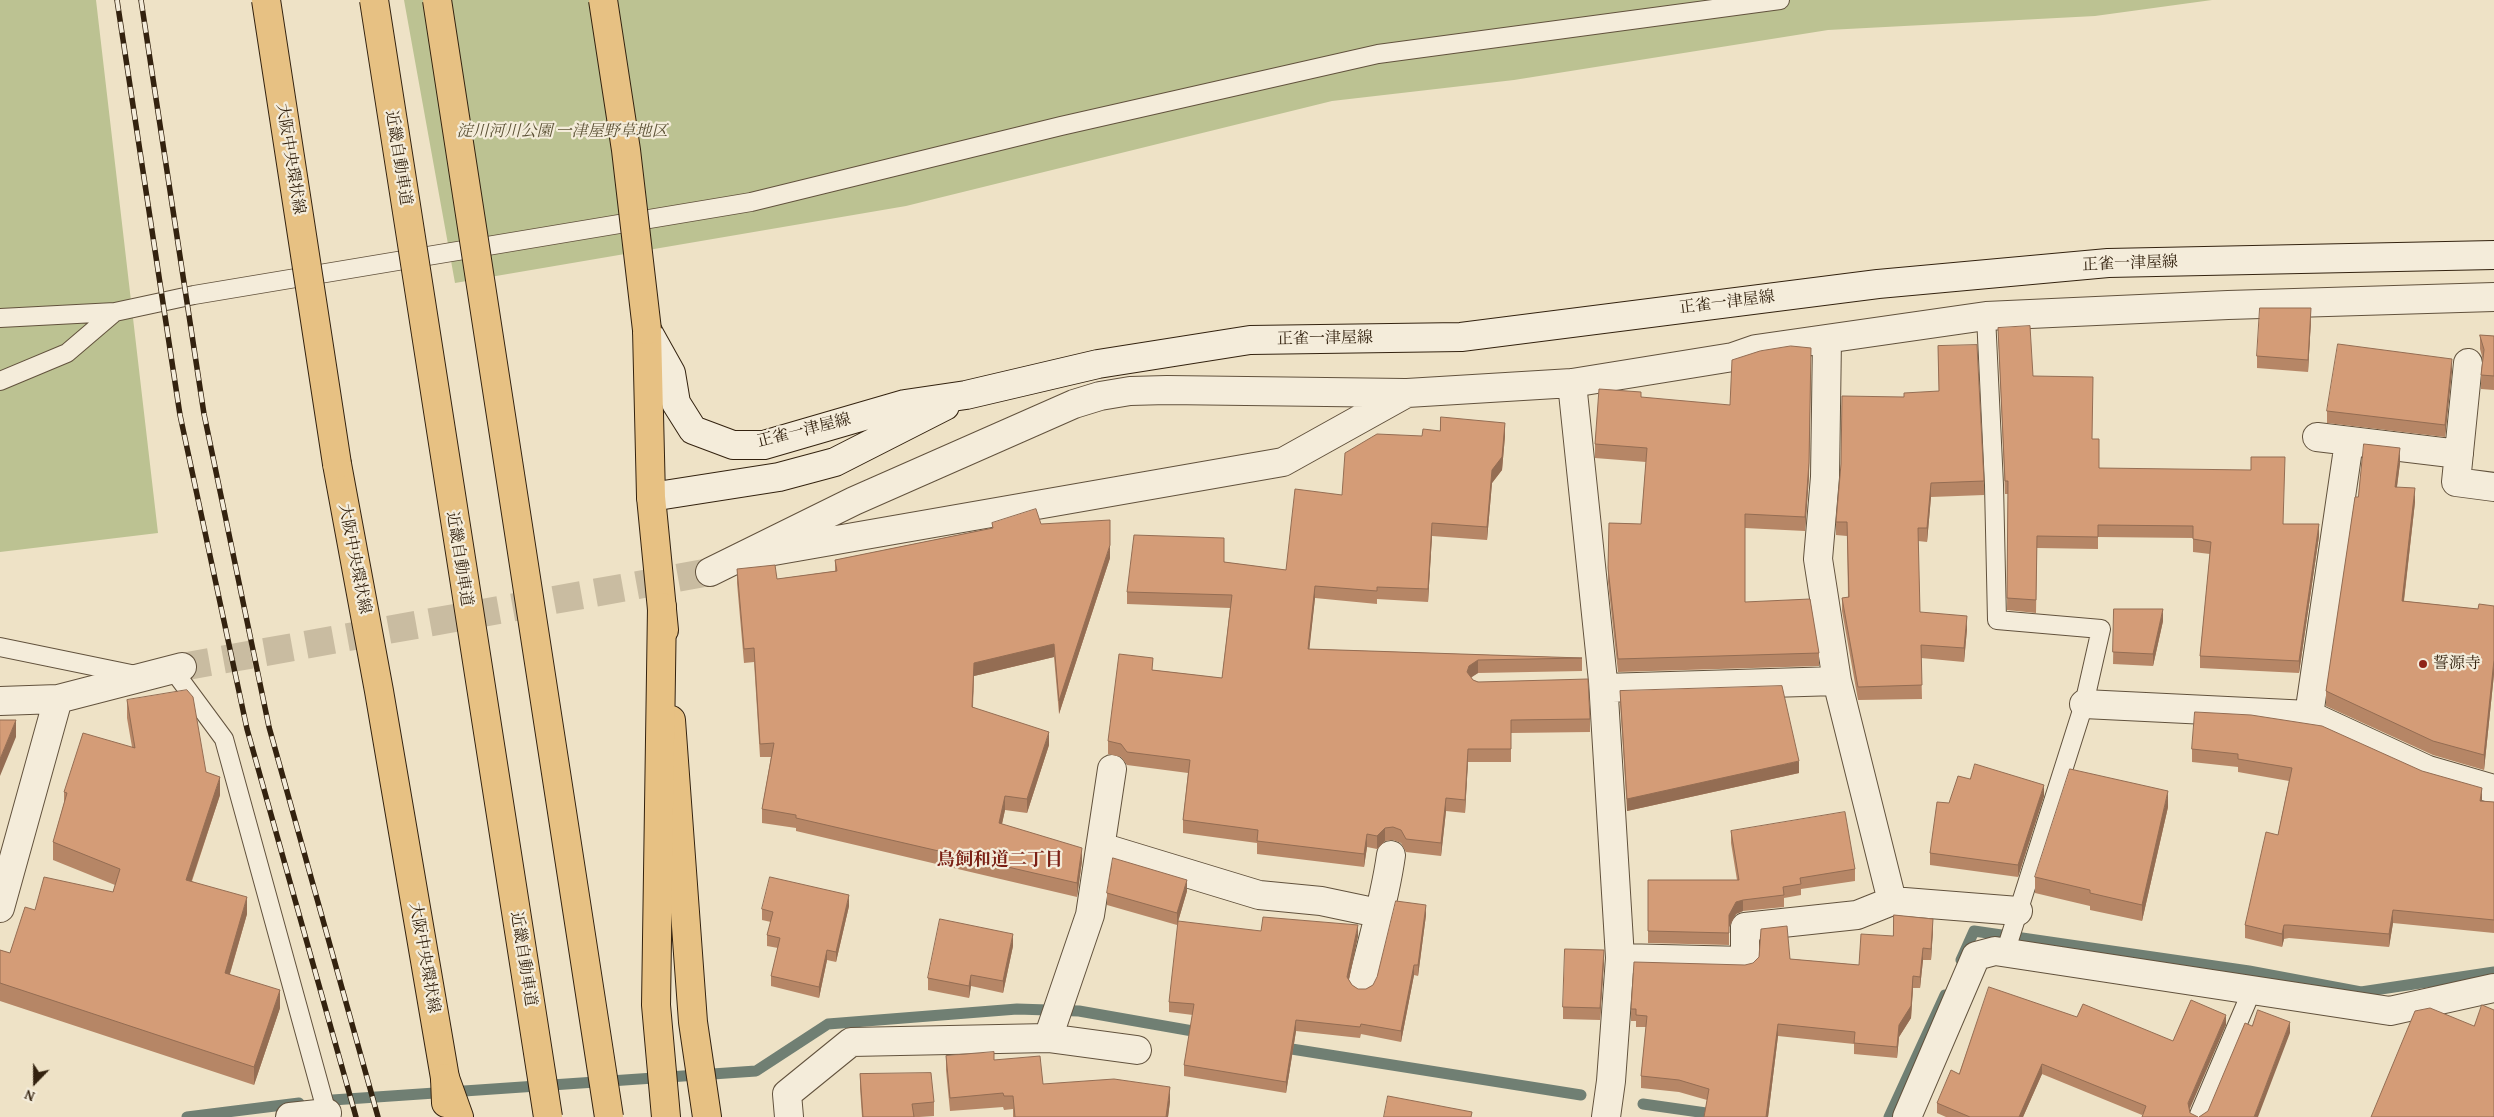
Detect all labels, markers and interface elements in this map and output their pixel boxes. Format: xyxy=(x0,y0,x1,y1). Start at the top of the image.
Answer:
street label: 大阪中央環状線 xyxy=(272,102,308,216)
street label: 近畿自動車道 xyxy=(381,109,415,207)
park label: 淀川河川公園 一津屋野草地区 xyxy=(456,122,668,142)
street label: 正雀一津屋線 xyxy=(2082,253,2178,275)
street label: 正雀一津屋線 xyxy=(1678,288,1776,318)
street label: 正雀一津屋線 xyxy=(1277,329,1373,349)
street label: 正雀一津屋線 xyxy=(755,410,853,452)
street label: 大阪中央環状線 xyxy=(334,502,374,616)
street label: 近畿自動車道 xyxy=(442,510,476,608)
place label: 誓源寺 xyxy=(2433,654,2481,674)
marker: 誓源寺 xyxy=(2417,658,2429,670)
district label: 鳥飼和道二丁目 xyxy=(937,849,1063,871)
street label: 大阪中央環状線 xyxy=(405,901,443,1015)
street label: 近畿自動車道 xyxy=(506,910,540,1008)
north arrow xyxy=(10,1057,60,1107)
text: N xyxy=(21,1085,37,1107)

